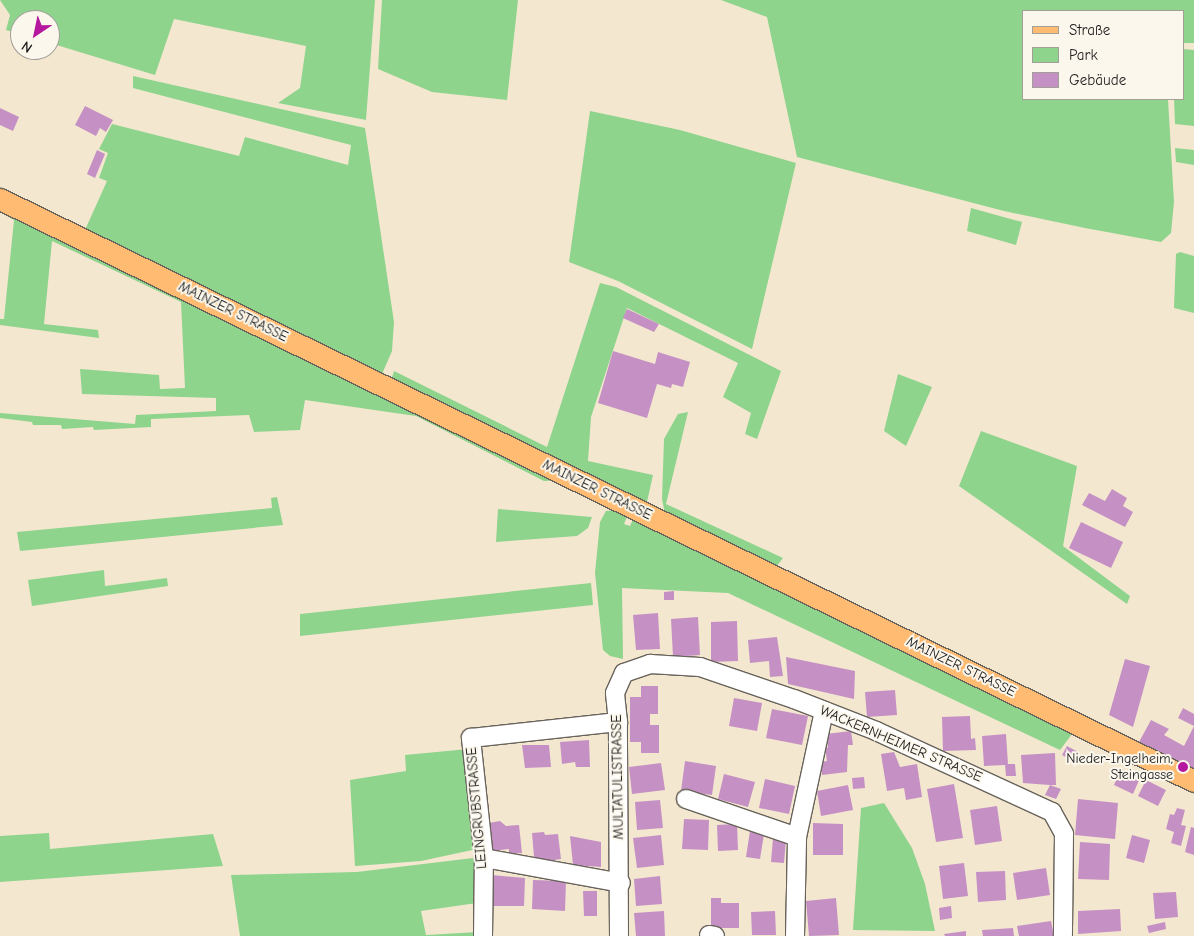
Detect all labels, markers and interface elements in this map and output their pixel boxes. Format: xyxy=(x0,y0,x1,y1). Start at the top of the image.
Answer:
north arrow xyxy=(10,10,60,60)
legend xyxy=(1022,10,1184,100)
text: Straße xyxy=(1069,21,1110,39)
text: N xyxy=(18,37,35,57)
text: Park xyxy=(1069,46,1098,64)
text: Gebäude xyxy=(1069,71,1126,89)
street label: MAINZER STRASSE xyxy=(176,278,290,346)
street label: MAINZER STRASSE xyxy=(540,456,654,524)
street label: MAINZER STRASSE xyxy=(904,633,1018,701)
street label: WACKERNHEIMER STRASSE xyxy=(817,702,985,786)
street label: MULTATULISTRASSE xyxy=(609,714,627,840)
street label: LEINGRUBSTRASSE xyxy=(463,746,491,870)
place label: Nieder-Ingelheim, Steingasse xyxy=(1066,751,1173,784)
marker: Nieder-Ingelheim, Steingasse xyxy=(1177,761,1189,773)

